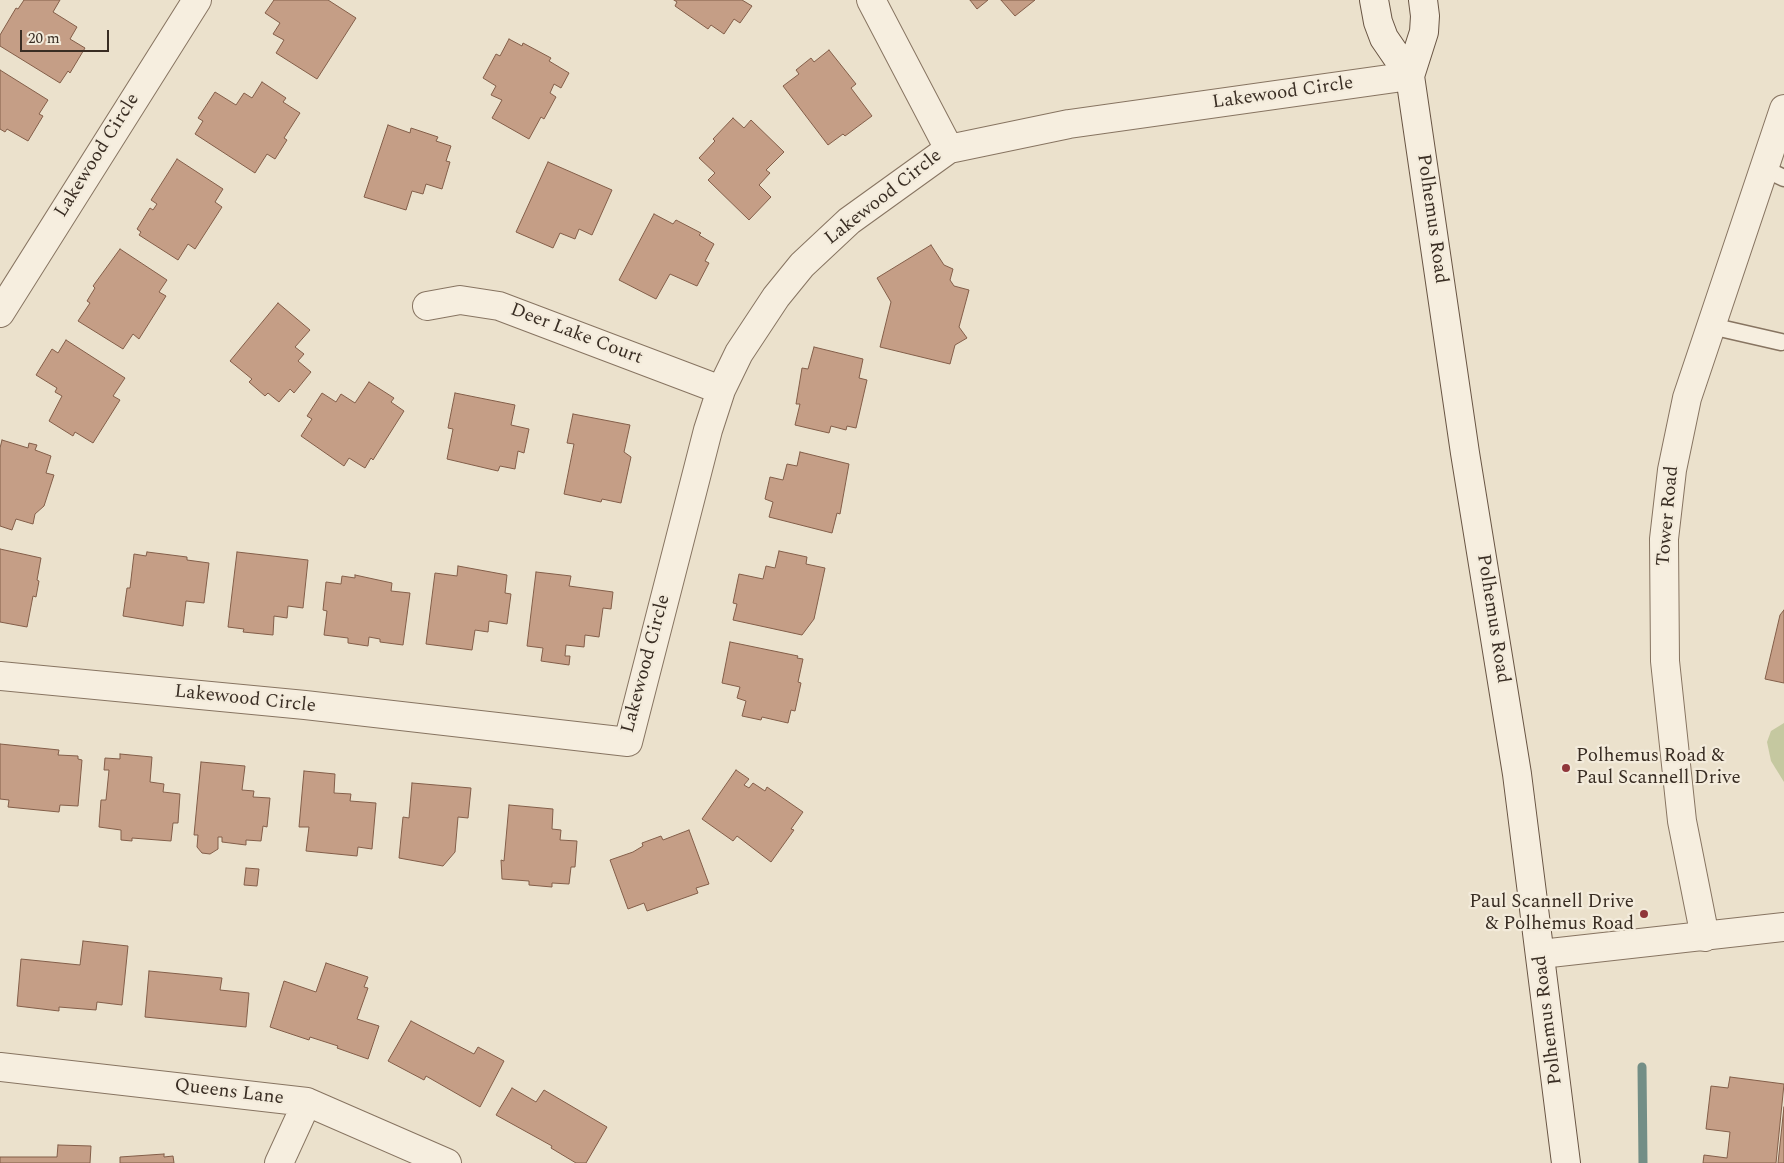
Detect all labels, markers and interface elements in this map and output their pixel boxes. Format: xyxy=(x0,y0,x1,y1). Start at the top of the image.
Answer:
scale bar xyxy=(22,20,111,52)
text: 20 m xyxy=(28,27,60,50)
street label: Lakewood Circle xyxy=(1211,73,1355,115)
street label: Lakewood Circle xyxy=(51,90,145,222)
street label: Lakewood Circle xyxy=(821,145,947,251)
street label: Polhemus Road xyxy=(1411,153,1451,285)
street label: Deer Lake Court xyxy=(507,299,645,371)
street label: Tower Road xyxy=(1653,465,1685,567)
street label: Polhemus Road xyxy=(1471,553,1513,685)
street label: Lakewood Circle xyxy=(618,592,676,736)
street label: Lakewood Circle xyxy=(173,681,317,719)
place label: Polhemus Road & Paul Scannell Drive xyxy=(1576,746,1741,790)
marker: Polhemus Road & Paul Scannell Drive xyxy=(1560,762,1572,774)
place label: Paul Scannell Drive & Polhemus Road xyxy=(1469,892,1634,936)
marker: Paul Scannell Drive & Polhemus Road xyxy=(1638,908,1650,920)
street label: Polhemus Road xyxy=(1530,954,1568,1086)
street label: Queens Lane xyxy=(173,1075,285,1111)

